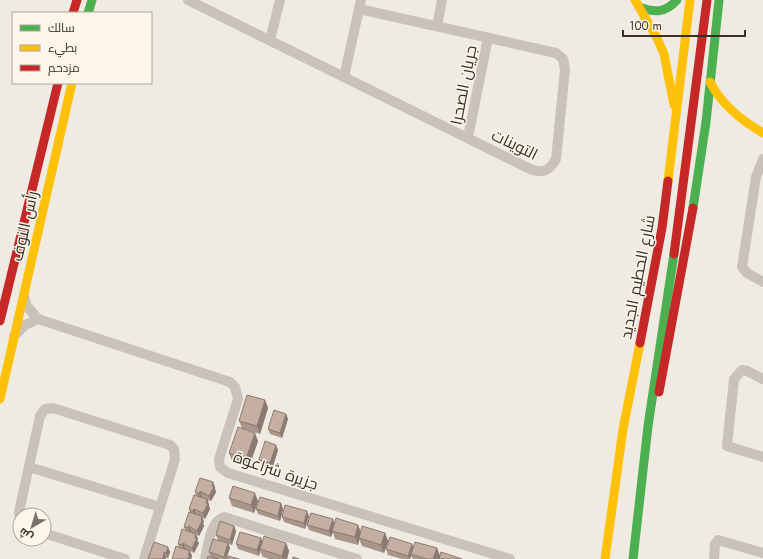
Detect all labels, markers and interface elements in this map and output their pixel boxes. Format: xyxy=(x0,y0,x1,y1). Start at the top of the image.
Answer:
legend xyxy=(12,12,152,84)
scale bar xyxy=(623,12,745,38)
text: 100 m xyxy=(629,17,662,35)
text: سالك xyxy=(48,19,75,37)
text: بطيء xyxy=(48,39,77,58)
street label: جريان الصحرا xyxy=(445,43,482,127)
text: مزدحم xyxy=(48,59,80,77)
street label: التوينات xyxy=(488,123,542,166)
street label: رأس النوف xyxy=(5,189,44,264)
street label: شارع الحطيم الجديد xyxy=(614,213,661,341)
street label: جزيرة شراعوة xyxy=(230,445,321,496)
north arrow xyxy=(12,507,52,547)
text: ش xyxy=(15,524,36,546)

